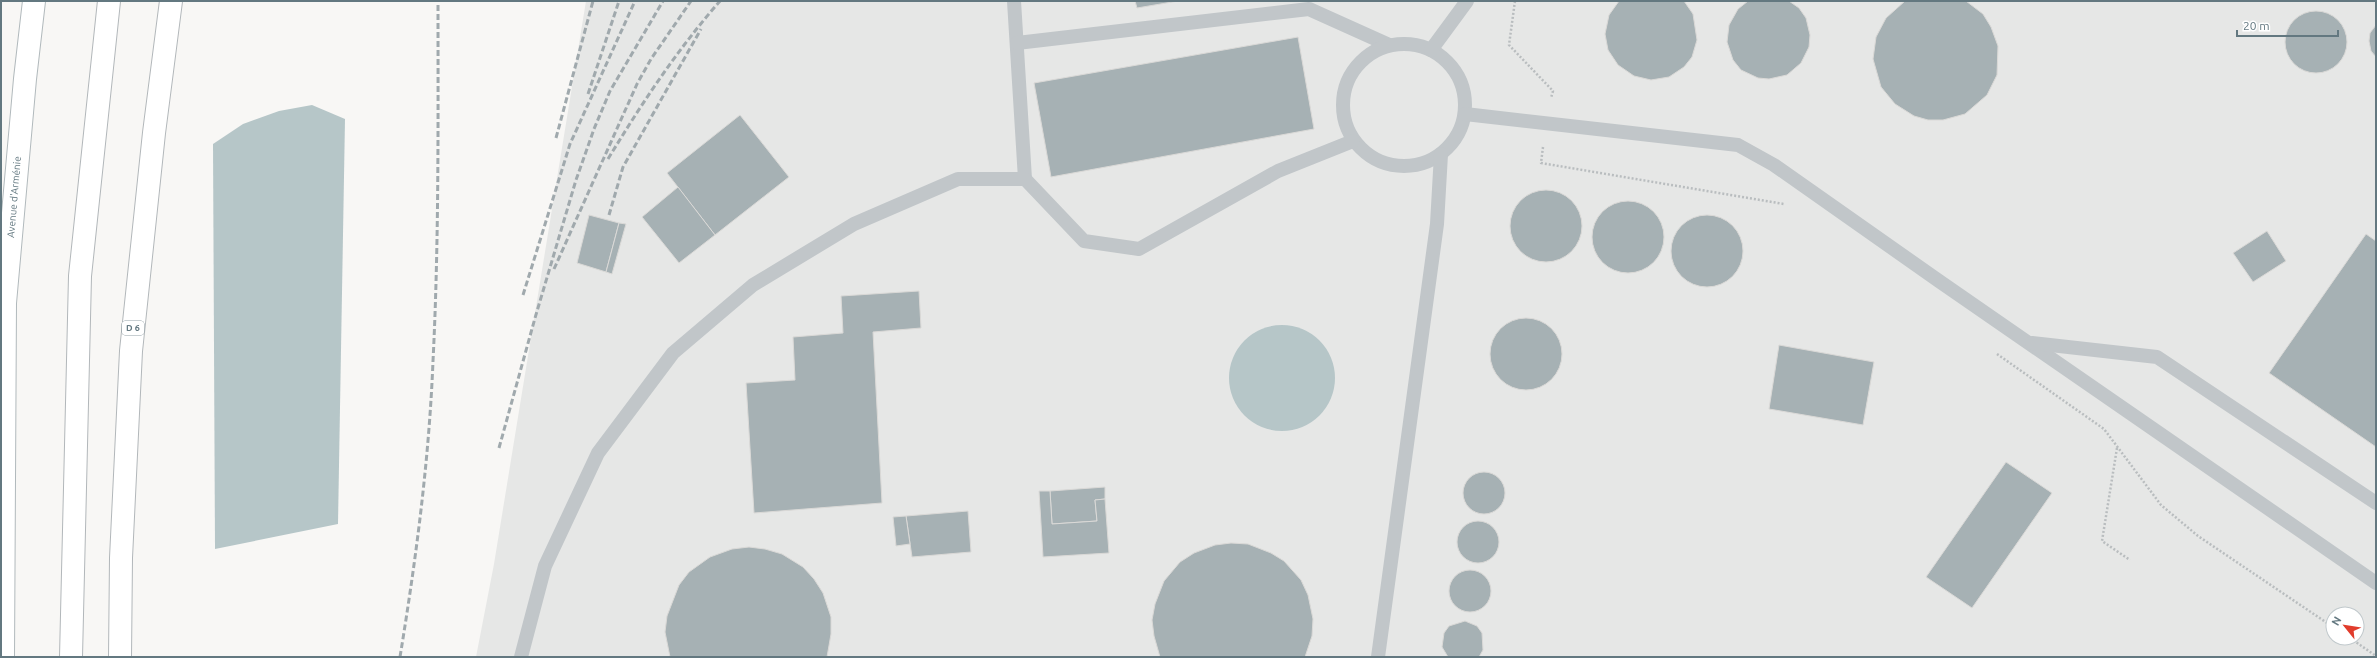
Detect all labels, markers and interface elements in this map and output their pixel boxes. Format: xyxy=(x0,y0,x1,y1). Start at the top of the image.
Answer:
scale bar xyxy=(2237,12,2338,38)
text: 20 m xyxy=(2243,19,2270,32)
street label: Avenue d'Arménie xyxy=(5,156,23,238)
road number: D 6 xyxy=(122,321,144,335)
north arrow xyxy=(2325,606,2365,646)
text: N xyxy=(2329,614,2344,628)

